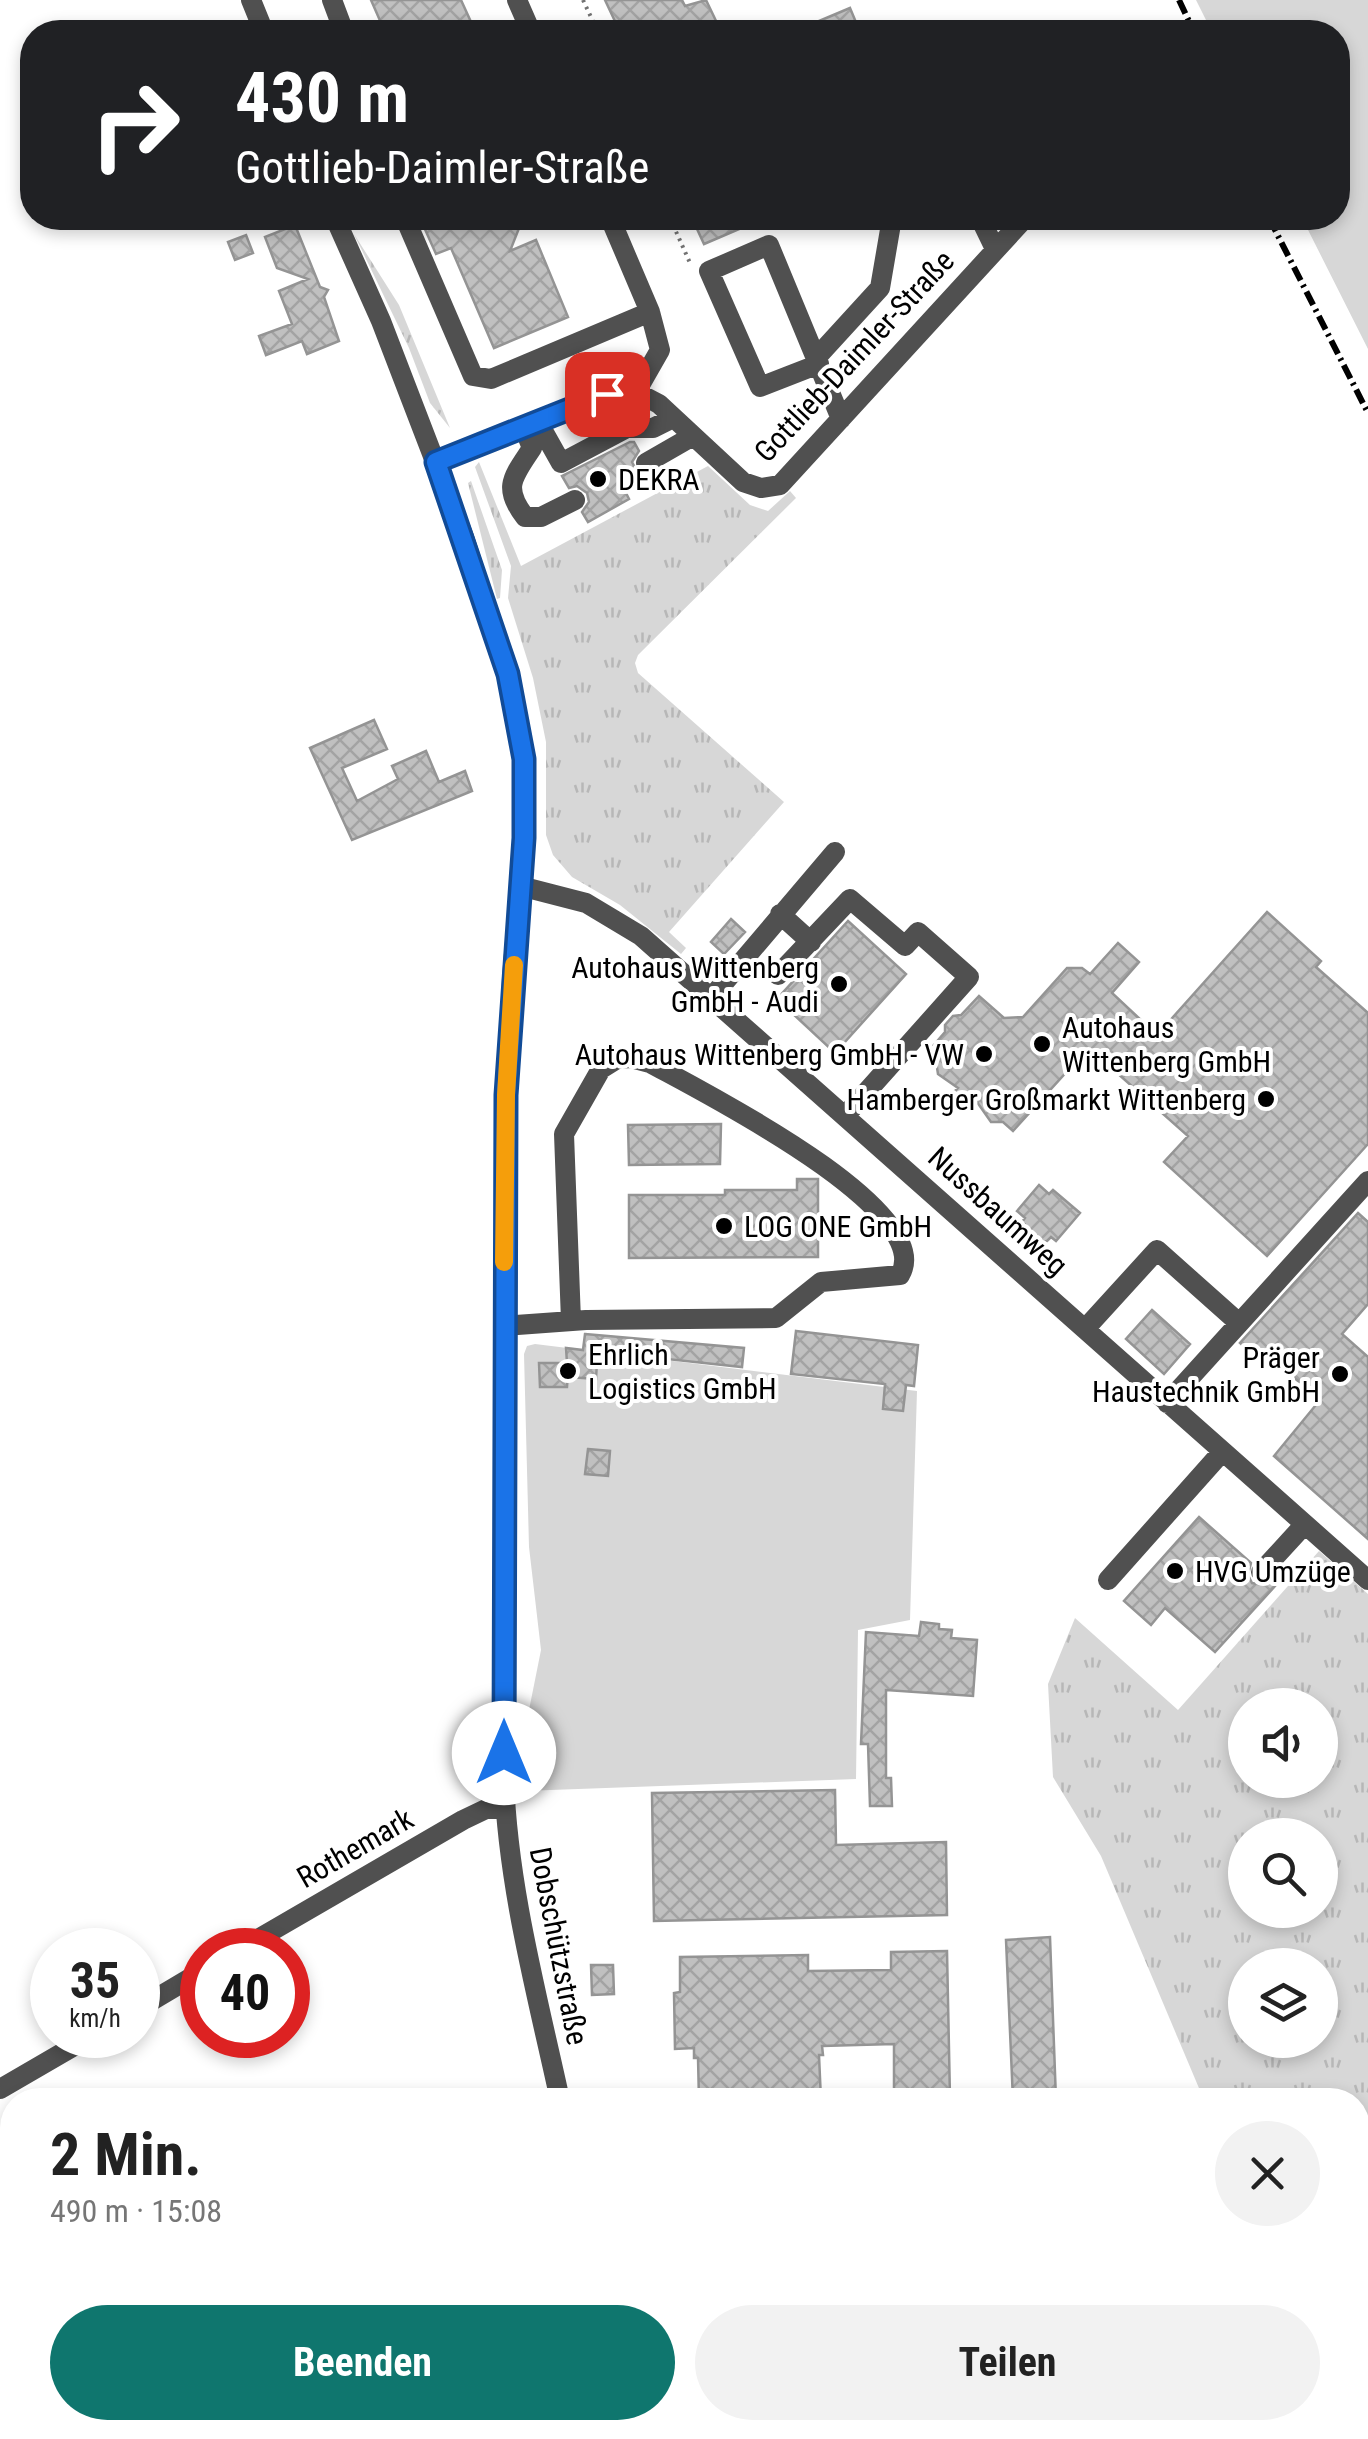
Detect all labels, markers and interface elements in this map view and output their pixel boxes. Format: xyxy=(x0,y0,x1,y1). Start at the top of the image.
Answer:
text: 430 m xyxy=(235,57,409,139)
icon: right xyxy=(70,60,200,190)
text: Gottlieb-Daimler-Straße xyxy=(235,141,649,194)
street label: Gottlieb-Daimler-Straße xyxy=(747,243,961,469)
pin xyxy=(565,352,650,437)
icon: arrive xyxy=(580,367,635,422)
place label: DEKRA xyxy=(618,462,700,497)
marker: DEKRA xyxy=(587,468,609,490)
place label: Autohaus Wittenberg GmbH - Audi xyxy=(571,950,819,1019)
marker: Autohaus Wittenberg GmbH - Audi xyxy=(828,973,850,995)
place label: Autohaus Wittenberg GmbH xyxy=(1062,1010,1271,1079)
marker: Autohaus Wittenberg GmbH xyxy=(1031,1033,1053,1055)
place label: Autohaus Wittenberg GmbH - VW xyxy=(575,1037,964,1072)
marker: Autohaus Wittenberg GmbH - VW xyxy=(973,1043,995,1065)
place label: Hamberger Großmarkt Wittenberg xyxy=(847,1082,1246,1117)
marker: Hamberger Großmarkt Wittenberg xyxy=(1255,1088,1277,1110)
street label: Nussbaumweg xyxy=(921,1139,1075,1283)
place label: LOG ONE GmbH xyxy=(744,1209,932,1244)
marker: LOG ONE GmbH xyxy=(713,1215,735,1237)
place label: Ehrlich Logistics GmbH xyxy=(588,1337,777,1406)
place label: Präger Haustechnik GmbH xyxy=(1092,1340,1320,1409)
marker: Ehrlich Logistics GmbH xyxy=(557,1360,579,1382)
marker: Präger Haustechnik GmbH xyxy=(1329,1363,1351,1385)
place label: HVG Umzüge xyxy=(1195,1554,1351,1589)
marker: HVG Umzüge xyxy=(1164,1560,1186,1582)
map controls xyxy=(1228,1688,1338,2058)
button: sound xyxy=(1228,1688,1338,1798)
position arrow xyxy=(452,1701,556,1805)
street label: Rothemark xyxy=(291,1801,420,1895)
button: search xyxy=(1228,1818,1338,1928)
street label: Dobschützstraße xyxy=(523,1844,595,2048)
speed limit sign: 40 xyxy=(180,1928,310,2058)
button: layers xyxy=(1228,1948,1338,2058)
text: 35 xyxy=(70,1952,120,2010)
text: km/h xyxy=(69,2004,121,2033)
text: 2 Min. xyxy=(50,2119,202,2190)
button: close xyxy=(1215,2121,1320,2226)
text: 490 m · 15:08 xyxy=(50,2192,222,2230)
button: Beenden xyxy=(50,2305,675,2420)
button: Teilen xyxy=(695,2305,1320,2420)

